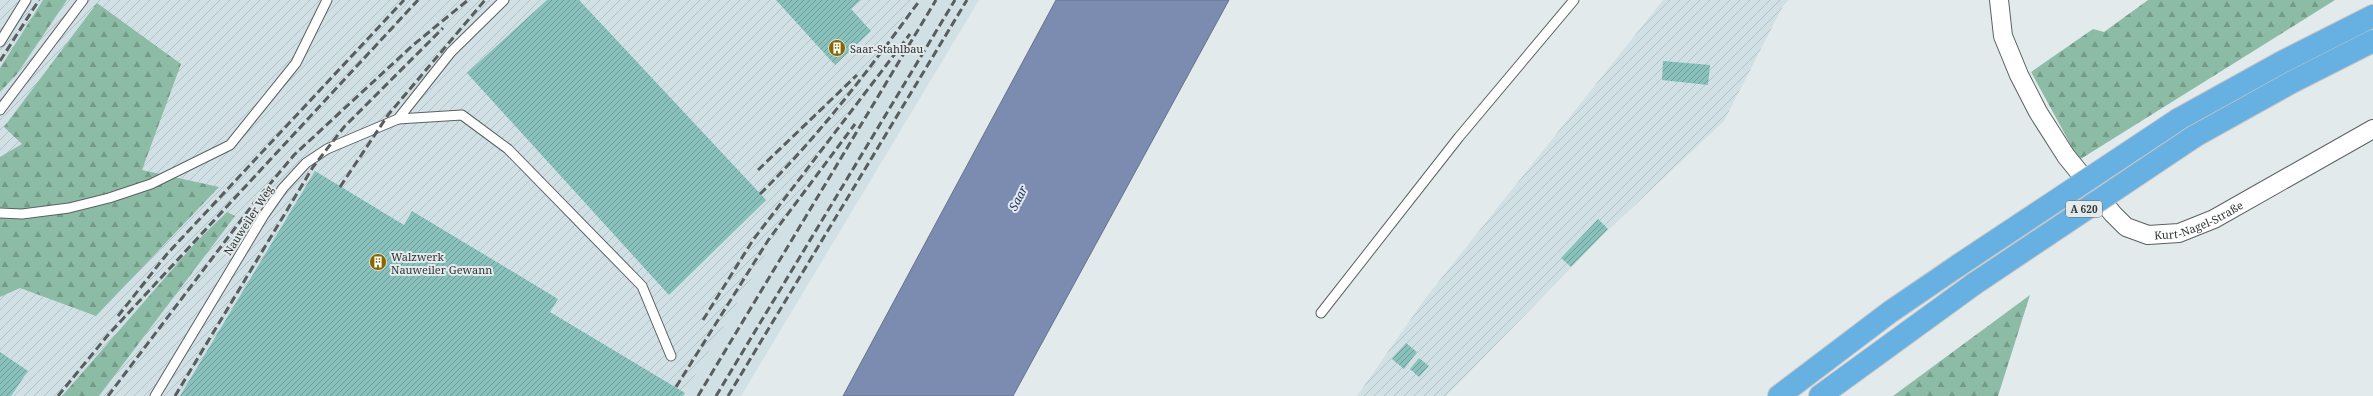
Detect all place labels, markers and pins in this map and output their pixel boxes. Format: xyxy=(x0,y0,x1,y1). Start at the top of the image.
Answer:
building icon: Saar-Stahlbau xyxy=(827,38,847,58)
place label: Saar-Stahlbau xyxy=(850,41,923,56)
place label: Walzwerk Nauweiler Gewann xyxy=(391,249,492,277)
building icon: Walzwerk Nauweiler Gewann xyxy=(368,252,388,272)

